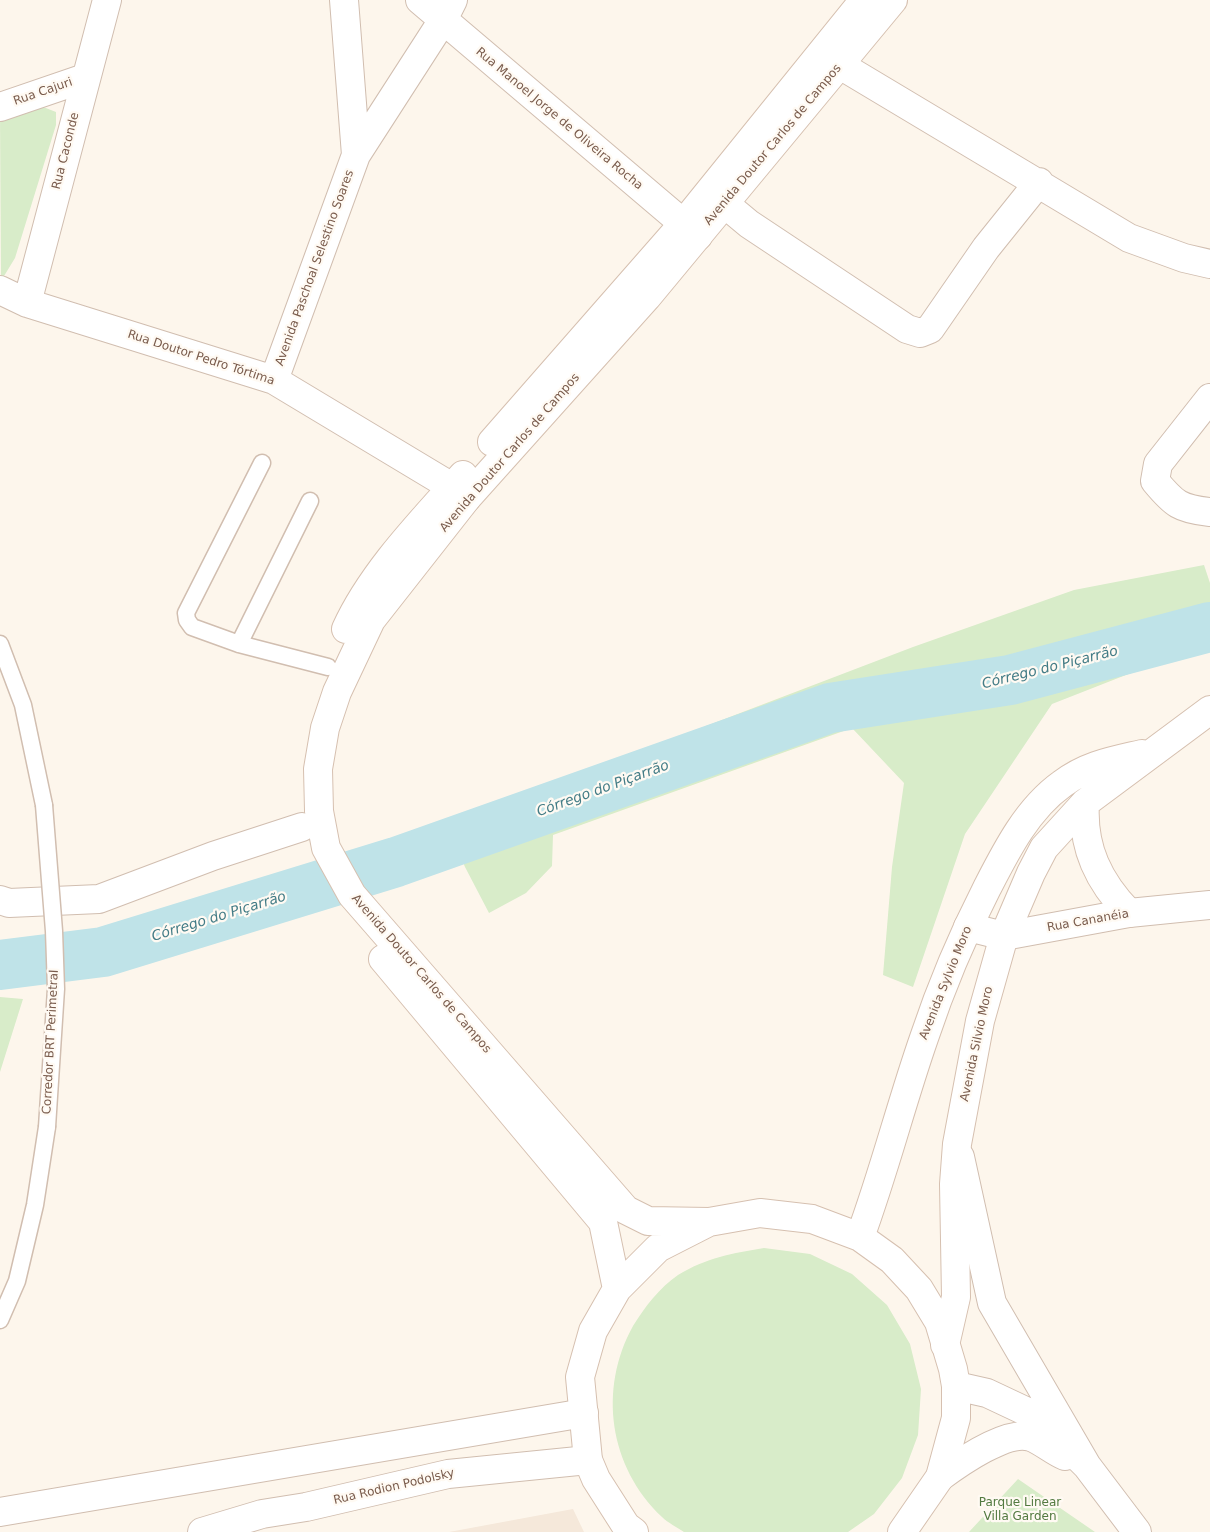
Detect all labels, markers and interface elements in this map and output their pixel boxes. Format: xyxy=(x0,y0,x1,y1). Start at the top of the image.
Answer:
street label: Rua Manoel Jorge de Oliveira Rocha xyxy=(473,45,645,193)
street label: Avenida Doutor Carlos de Campos xyxy=(701,62,845,228)
street label: Rua Cajuri xyxy=(12,75,74,109)
street label: Rua Caconde xyxy=(49,111,83,191)
street label: Avenida Paschoal Selestino Soares xyxy=(273,168,357,368)
street label: Rua Doutor Pedro Tórtima xyxy=(126,327,276,389)
street label: Avenida Doutor Carlos de Campos xyxy=(437,371,583,535)
water label: Córrego do Piçarrão xyxy=(980,643,1120,693)
water label: Córrego do Piçarrão xyxy=(535,757,671,821)
water label: Córrego do Piçarrão xyxy=(150,889,288,945)
street label: Avenida Doutor Carlos de Campos xyxy=(348,892,494,1056)
street label: Rua Cananéia xyxy=(1046,907,1130,935)
street label: Avenida Sylvio Moro xyxy=(917,924,975,1042)
street label: Corredor BRT Perimetral xyxy=(40,969,62,1115)
street label: Avenida Silvio Moro xyxy=(958,985,996,1103)
street label: Rua Rodion Podolsky xyxy=(332,1466,456,1508)
park label: Parque Linear Villa Garden xyxy=(979,1496,1061,1524)

